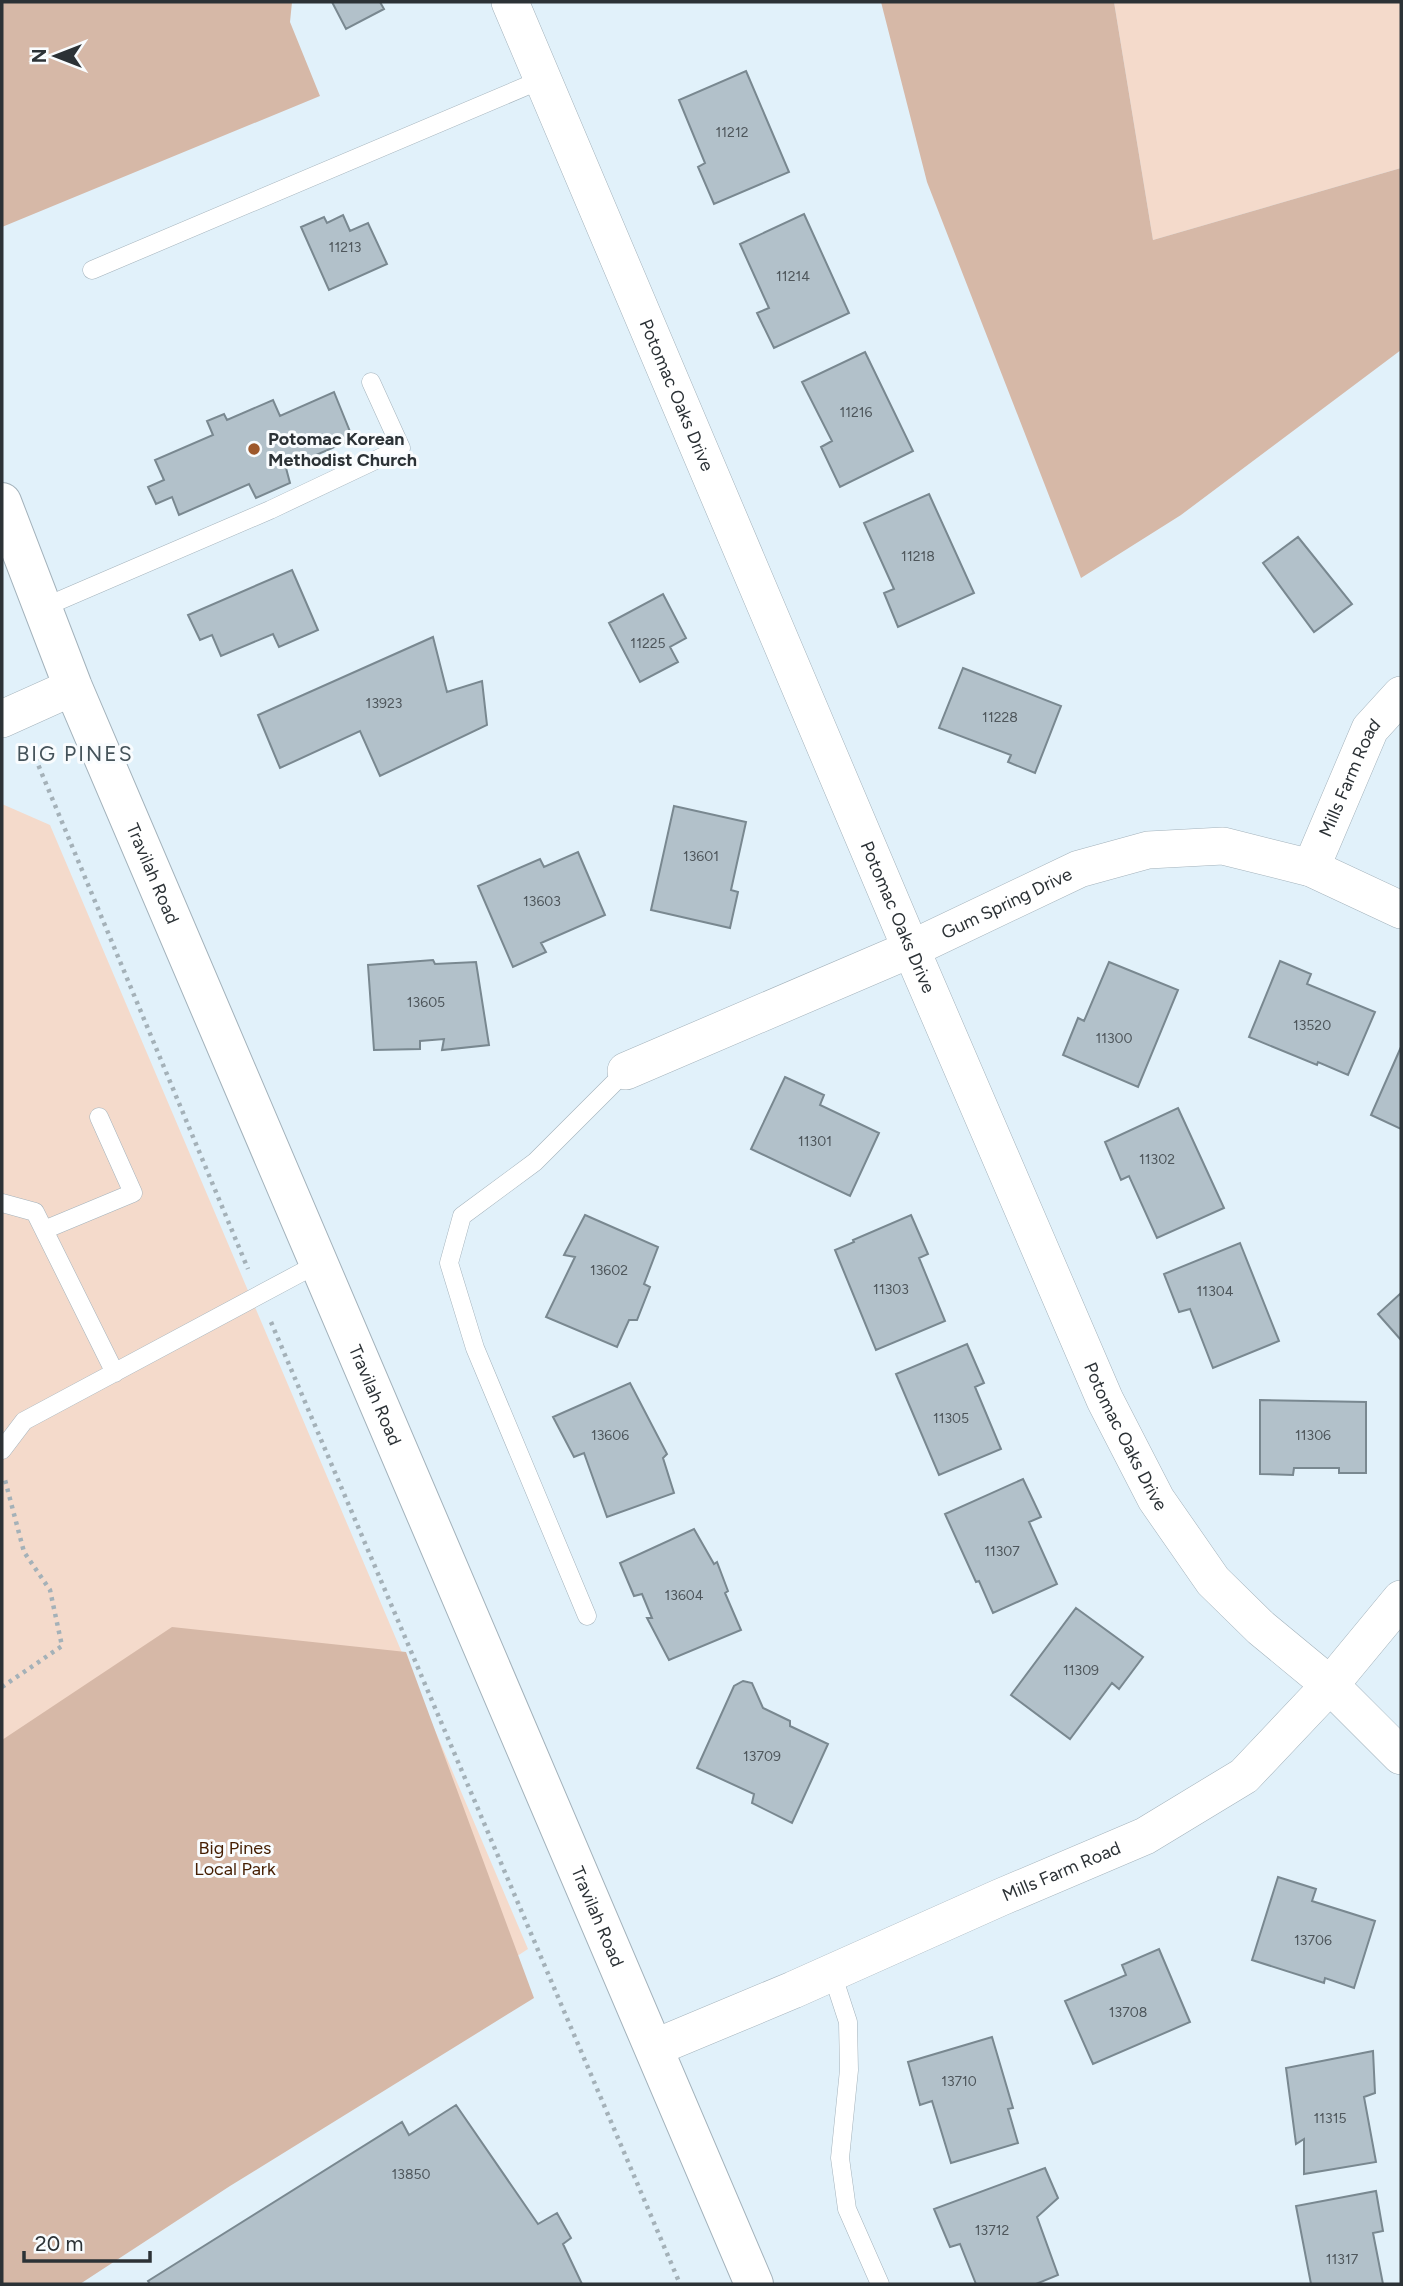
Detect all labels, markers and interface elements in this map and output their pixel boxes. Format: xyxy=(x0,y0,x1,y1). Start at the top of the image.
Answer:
north arrow xyxy=(21,21,91,91)
text: N xyxy=(28,49,51,63)
house number: 11212 xyxy=(716,124,749,141)
house number: 11213 xyxy=(329,239,361,256)
house number: 11214 xyxy=(776,268,810,285)
street label: Potomac Oaks Drive xyxy=(635,316,718,475)
house number: 11216 xyxy=(839,404,873,421)
place label: Potomac Korean Methodist Church xyxy=(268,428,417,471)
marker: Potomac Korean Methodist Church xyxy=(246,441,262,457)
house number: 11218 xyxy=(901,548,935,565)
house number: 11225 xyxy=(630,635,666,652)
house number: 13923 xyxy=(366,695,402,712)
house number: 11228 xyxy=(982,709,1018,726)
street label: Mills Farm Road xyxy=(1314,714,1385,840)
district label: BIG PINES xyxy=(16,741,134,766)
street label: Travilah Road xyxy=(121,820,184,927)
street label: Potomac Oaks Drive xyxy=(856,838,940,997)
house number: 13601 xyxy=(683,848,719,865)
street label: Gum Spring Drive xyxy=(938,863,1076,944)
house number: 13603 xyxy=(523,893,561,910)
house number: 13605 xyxy=(407,994,445,1011)
house number: 13520 xyxy=(1293,1017,1331,1034)
house number: 11300 xyxy=(1095,1030,1133,1047)
house number: 11301 xyxy=(798,1133,832,1150)
house number: 11302 xyxy=(1139,1151,1175,1168)
house number: 13602 xyxy=(590,1262,628,1279)
house number: 11303 xyxy=(873,1281,909,1298)
house number: 11304 xyxy=(1197,1283,1234,1300)
street label: Travilah Road xyxy=(344,1342,406,1449)
street label: Potomac Oaks Drive xyxy=(1079,1359,1172,1515)
house number: 11305 xyxy=(933,1410,969,1427)
house number: 13606 xyxy=(591,1427,629,1444)
house number: 11306 xyxy=(1295,1427,1331,1444)
house number: 11307 xyxy=(984,1543,1020,1560)
house number: 13604 xyxy=(665,1587,704,1604)
house number: 11309 xyxy=(1063,1662,1099,1679)
house number: 13709 xyxy=(743,1748,781,1765)
park label: Big Pines Local Park xyxy=(194,1837,276,1880)
street label: Mills Farm Road xyxy=(999,1837,1124,1906)
street label: Travilah Road xyxy=(566,1863,628,1970)
house number: 13706 xyxy=(1294,1932,1332,1949)
house number: 13708 xyxy=(1109,2004,1147,2021)
house number: 13710 xyxy=(941,2073,977,2090)
house number: 11315 xyxy=(1313,2110,1347,2127)
house number: 13850 xyxy=(391,2166,431,2183)
scale bar xyxy=(24,2220,150,2264)
house number: 13712 xyxy=(975,2222,1009,2239)
text: 20 m xyxy=(35,2231,83,2256)
house number: 11317 xyxy=(1326,2251,1359,2268)

